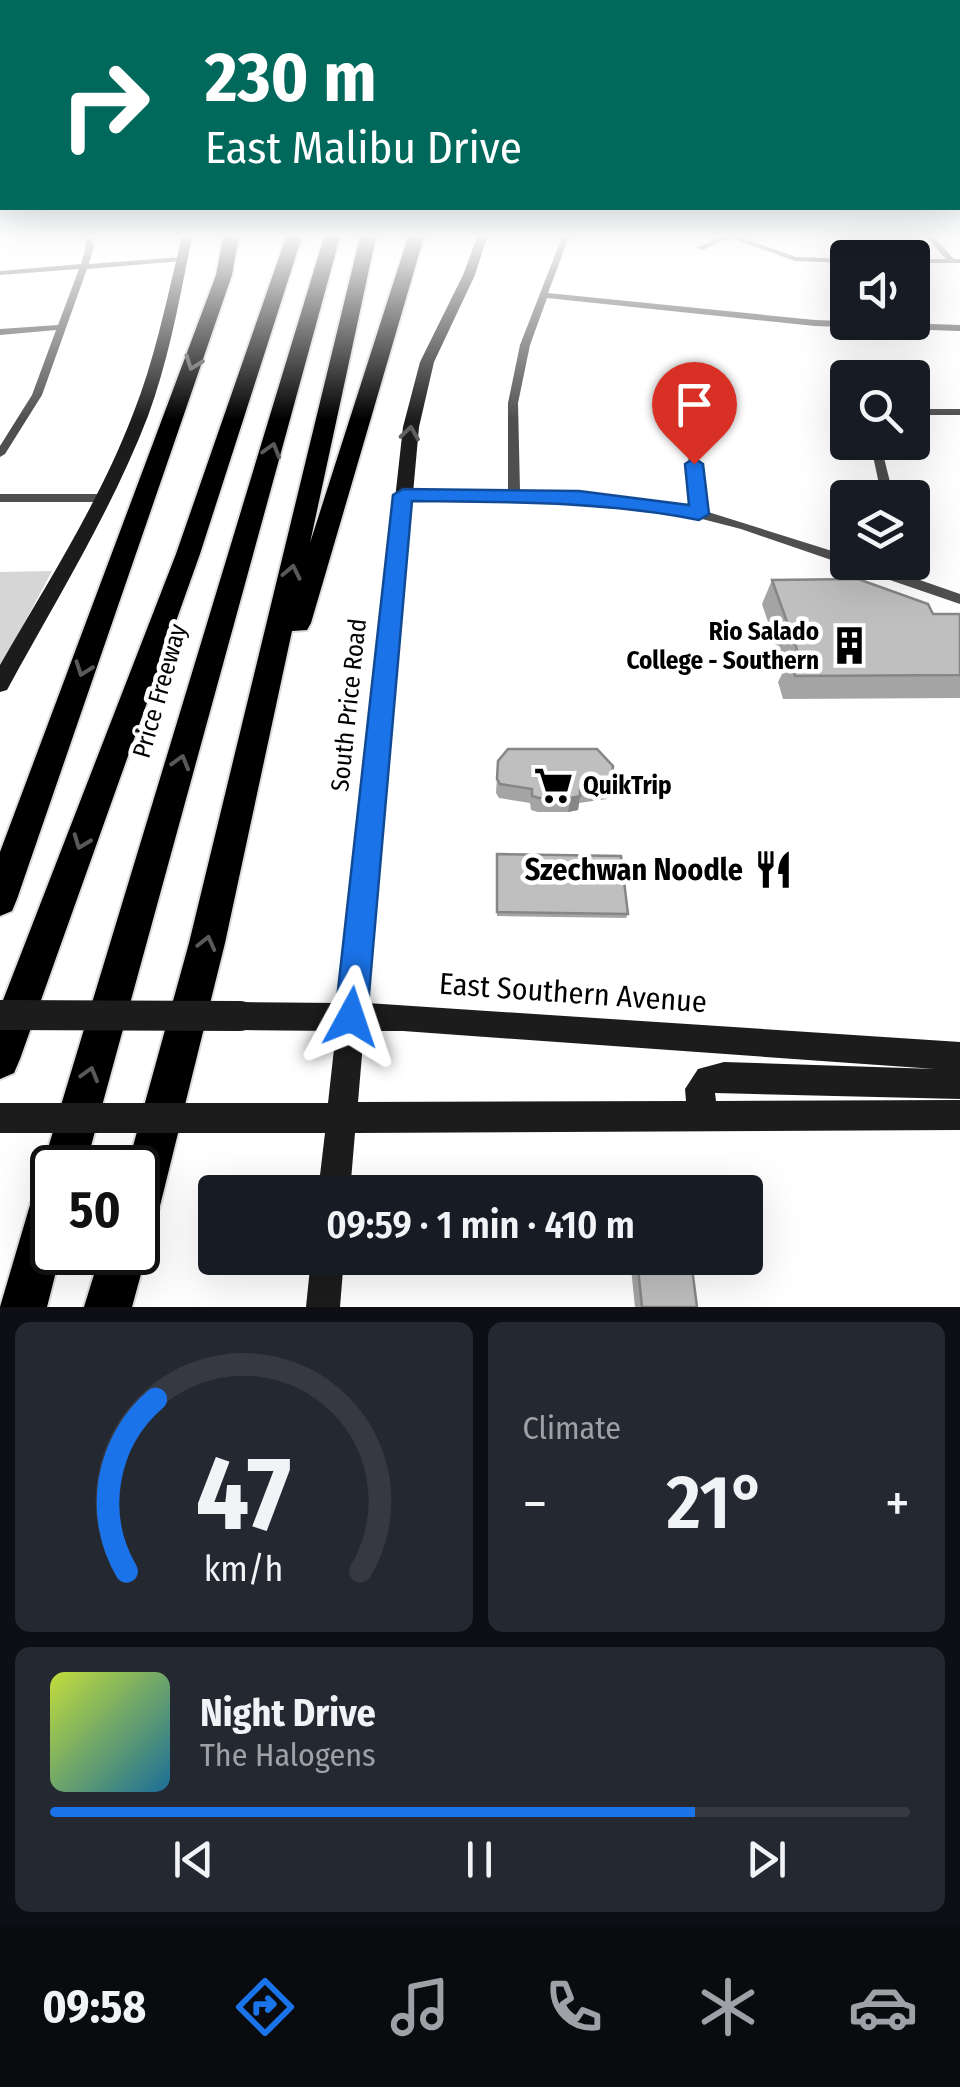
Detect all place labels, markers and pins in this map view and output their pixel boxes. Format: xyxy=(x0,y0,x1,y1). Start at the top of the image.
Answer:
pin xyxy=(652,362,737,465)
place label: Rio Salado College - Southern xyxy=(626,617,819,676)
building icon: Rio Salado College - Southern xyxy=(828,625,870,667)
supermarket icon: QuikTrip xyxy=(532,765,574,807)
place label: QuikTrip xyxy=(583,771,672,801)
restaurant icon: Szechwan Noodle xyxy=(752,849,794,891)
place label: Szechwan Noodle xyxy=(525,852,743,888)

